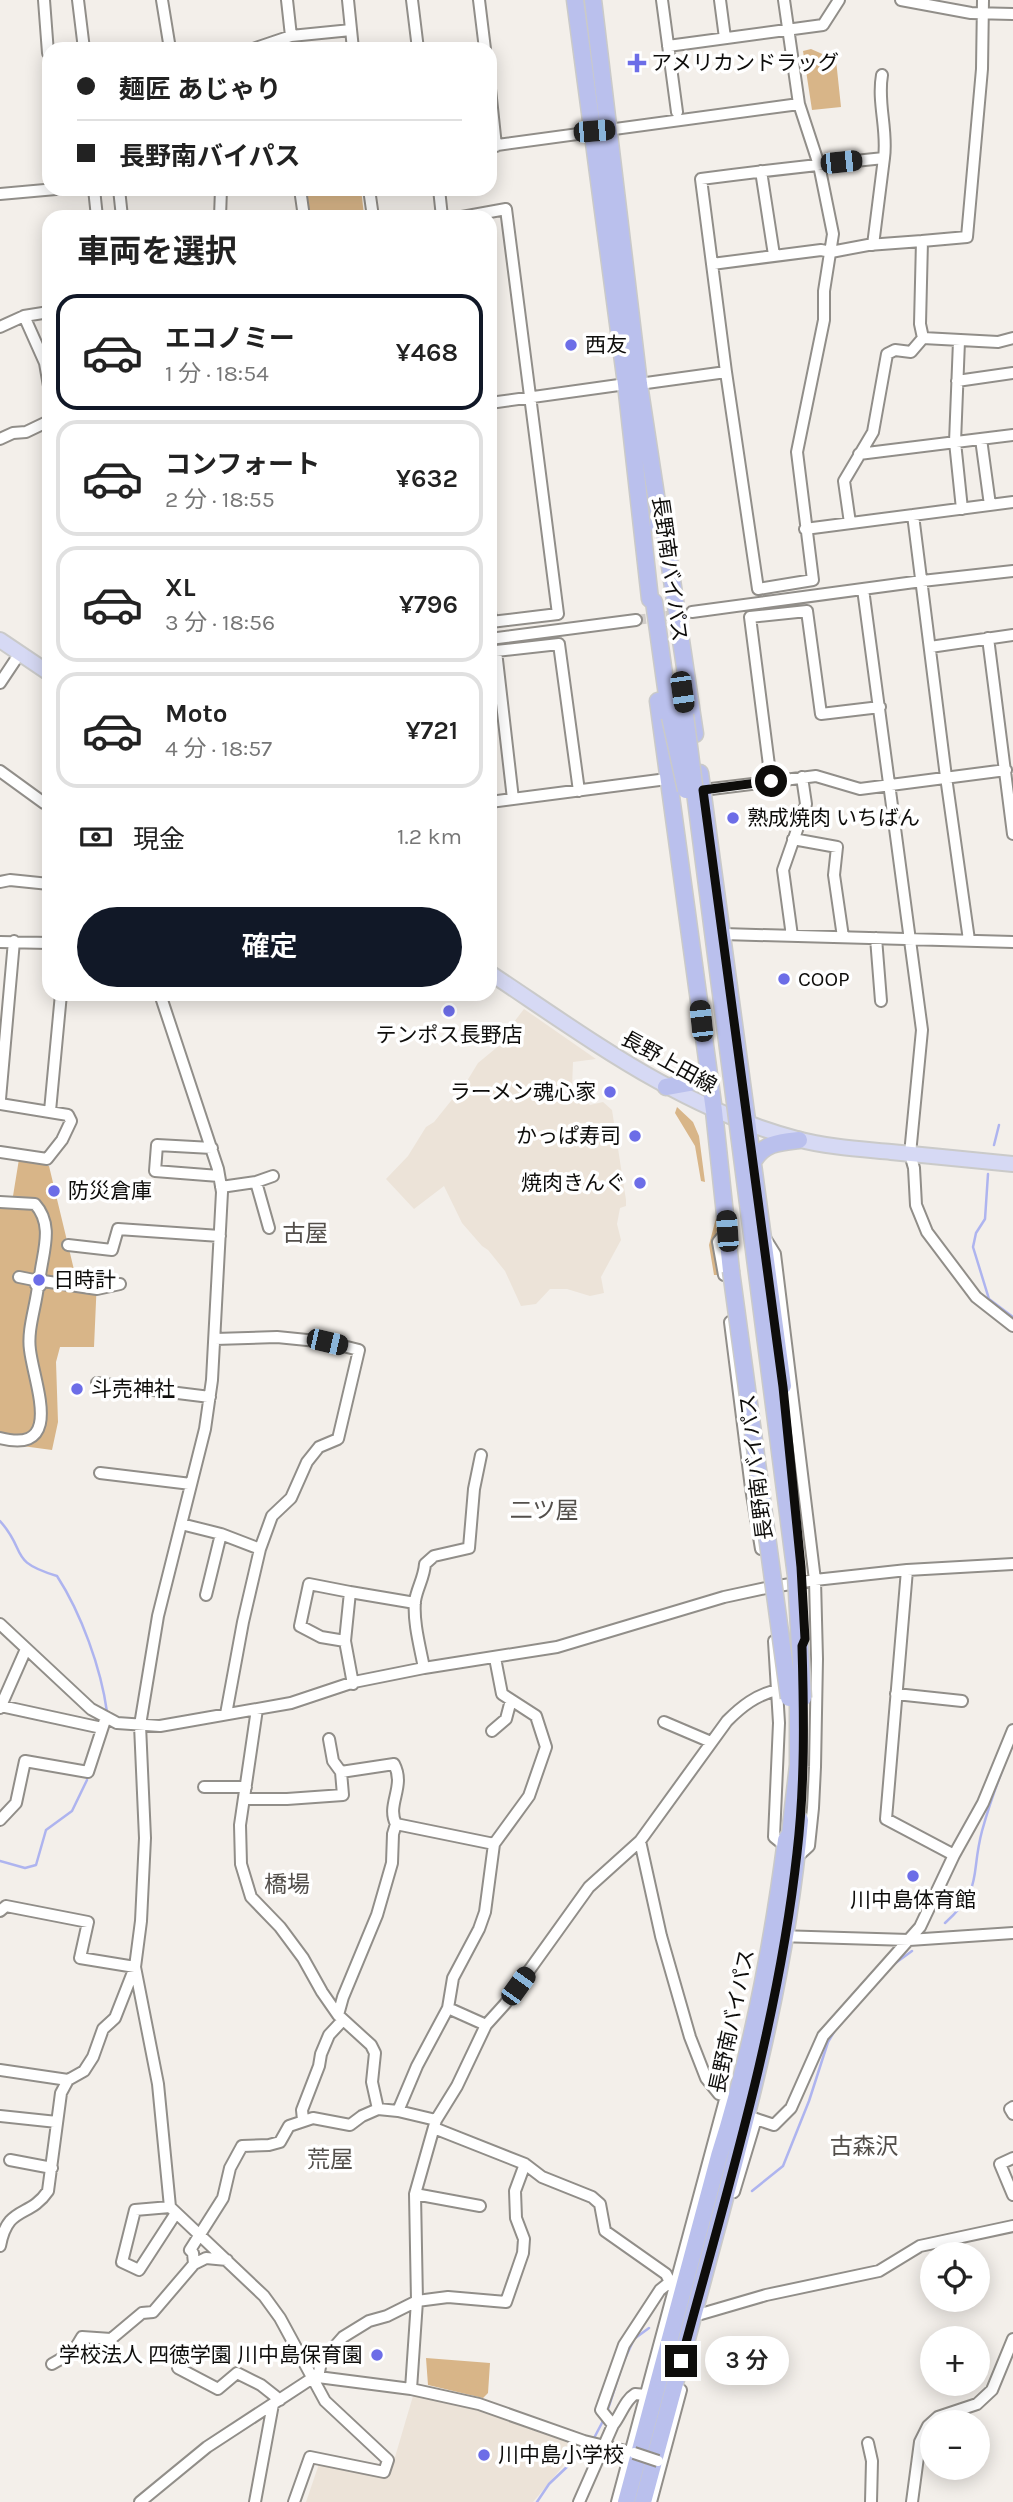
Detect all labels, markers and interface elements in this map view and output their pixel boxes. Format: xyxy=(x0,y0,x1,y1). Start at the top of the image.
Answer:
place label: アメリカンドラッグ xyxy=(651,51,839,75)
marker: アメリカンドラッグ xyxy=(629,55,645,71)
text: 麺匠 あじゃり xyxy=(119,74,282,105)
car xyxy=(573,119,616,143)
text: 長野南バイパス xyxy=(119,141,300,172)
car xyxy=(820,149,863,175)
text: 車両を選択 xyxy=(77,233,237,270)
icon: car xyxy=(81,321,144,384)
text: エコノミー xyxy=(165,323,295,354)
place label: 西友 xyxy=(585,333,627,357)
text: ¥468 xyxy=(396,337,458,368)
marker: 西友 xyxy=(563,337,579,353)
text: 1 分 · 18:54 xyxy=(165,360,269,387)
icon: car xyxy=(81,447,144,510)
text: コンフォート xyxy=(165,449,320,480)
text: ¥632 xyxy=(396,463,458,494)
text: 2 分 · 18:55 xyxy=(165,486,275,513)
street label: 長野南バイパス xyxy=(648,495,692,643)
text: XL xyxy=(165,572,196,603)
icon: car xyxy=(81,573,144,636)
text: ¥796 xyxy=(399,589,458,620)
text: 3 分 · 18:56 xyxy=(165,609,275,636)
car xyxy=(669,670,696,714)
text: Moto xyxy=(165,698,227,729)
icon: car xyxy=(81,699,144,762)
text: ¥721 xyxy=(406,715,458,746)
text: 4 分 · 18:57 xyxy=(165,735,272,762)
route start xyxy=(755,765,787,797)
place label: 熟成焼肉 いちばん xyxy=(747,806,920,830)
marker: 熟成焼肉 いちばん xyxy=(725,810,741,826)
icon: cash xyxy=(77,818,115,856)
text: 1.2 km xyxy=(397,823,462,850)
text: 現金 xyxy=(133,824,185,855)
button: 確定 xyxy=(77,907,462,987)
place label: COOP xyxy=(798,967,850,991)
marker: COOP xyxy=(776,971,792,987)
car xyxy=(689,999,714,1043)
marker: テンポス長野店 xyxy=(441,1003,457,1019)
place label: テンポス長野店 xyxy=(376,1023,523,1047)
street label: 長野上田線 xyxy=(617,1026,721,1098)
place label: ラーメン魂心家 xyxy=(450,1080,596,1104)
marker: ラーメン魂心家 xyxy=(602,1084,618,1100)
place label: かっぱ寿司 xyxy=(516,1124,621,1148)
marker: かっぱ寿司 xyxy=(627,1128,643,1144)
place label: 焼肉きんぐ xyxy=(521,1171,626,1195)
marker: 焼肉きんぐ xyxy=(632,1175,648,1191)
place label: 防災倉庫 xyxy=(68,1179,152,1203)
marker: 防災倉庫 xyxy=(46,1183,62,1199)
car xyxy=(716,1209,739,1253)
district label: 古屋 xyxy=(282,1220,328,1247)
place label: 日時計 xyxy=(53,1268,116,1292)
marker: 日時計 xyxy=(31,1272,47,1288)
car xyxy=(305,1327,350,1357)
place label: 斗売神社 xyxy=(91,1377,175,1401)
marker: 斗売神社 xyxy=(69,1381,85,1397)
street label: 長野南バイパス xyxy=(735,1393,777,1541)
district label: 二ツ屋 xyxy=(510,1497,579,1524)
marker: 川中島体育館 xyxy=(905,1868,921,1884)
district label: 橋場 xyxy=(264,1871,310,1898)
place label: 川中島体育館 xyxy=(850,1888,976,1912)
street label: 長野南バイパス xyxy=(705,1947,759,2095)
car xyxy=(498,1963,539,2009)
district label: 古森沢 xyxy=(830,2133,899,2160)
district label: 荒屋 xyxy=(307,2146,353,2173)
map controls xyxy=(920,2242,990,2480)
button: locate xyxy=(920,2242,990,2312)
button: + xyxy=(920,2326,990,2396)
callout: 3 分 xyxy=(706,2336,790,2386)
place label: 学校法人 四徳学園 川中島保育園 xyxy=(59,2343,363,2367)
route end xyxy=(665,2345,697,2377)
marker: 学校法人 四徳学園 川中島保育園 xyxy=(369,2347,385,2363)
text: 3 分 xyxy=(726,2347,768,2374)
button: − xyxy=(920,2410,990,2480)
place label: 川中島小学校 xyxy=(498,2443,624,2467)
marker: 川中島小学校 xyxy=(476,2447,492,2463)

